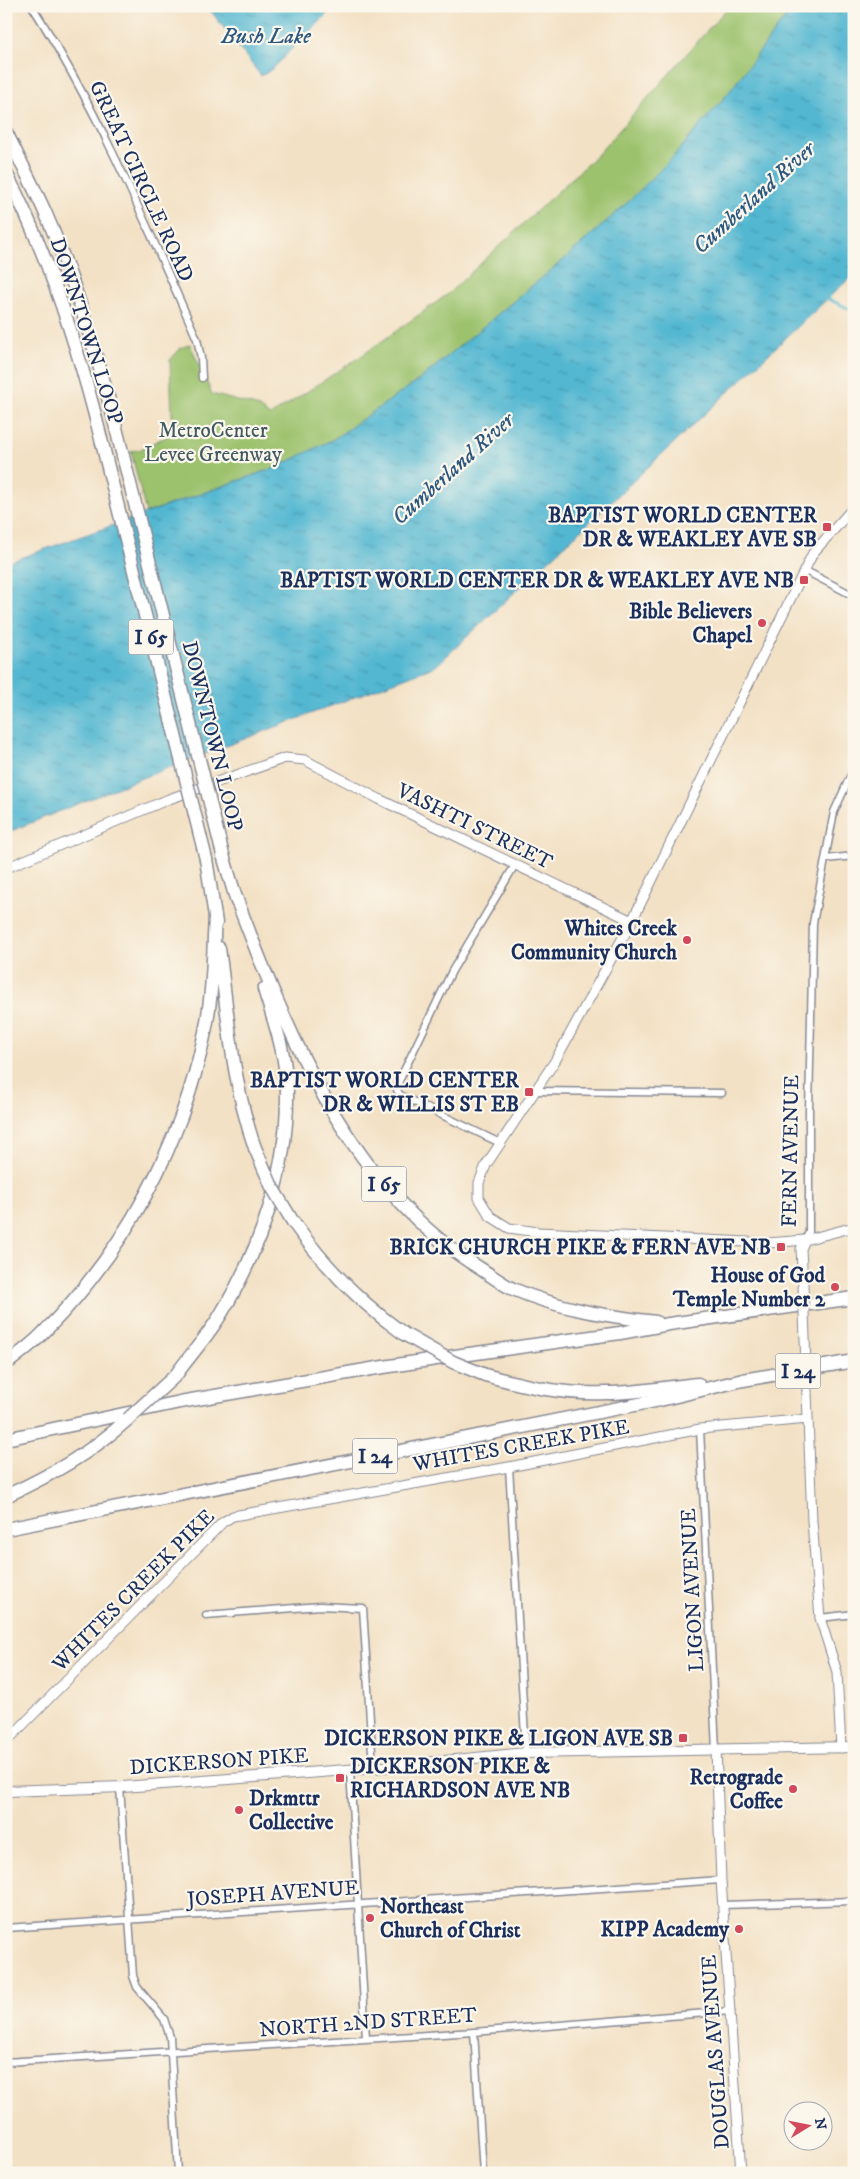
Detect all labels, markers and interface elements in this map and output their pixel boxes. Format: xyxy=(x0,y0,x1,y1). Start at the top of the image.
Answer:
water label: Bush Lake xyxy=(220,23,311,50)
street label: GREAT CIRCLE ROAD xyxy=(83,77,199,286)
water label: Cumberland River xyxy=(687,135,822,260)
street label: DOWNTOWN LOOP xyxy=(44,234,129,428)
water label: Cumberland River xyxy=(386,406,521,531)
park label: MetroCenter Levee Greenway xyxy=(144,418,283,468)
place label: BAPTIST WORLD CENTER DR & WEAKLEY AVE SB xyxy=(548,503,818,553)
marker: BAPTIST WORLD CENTER DR & WEAKLEY AVE SB xyxy=(821,521,833,533)
place label: BAPTIST WORLD CENTER DR & WEAKLEY AVE NB xyxy=(280,568,794,594)
marker: BAPTIST WORLD CENTER DR & WEAKLEY AVE NB xyxy=(798,574,810,586)
place label: Bible Believers Chapel xyxy=(629,599,753,649)
marker: Bible Believers Chapel xyxy=(756,617,768,629)
road number: I 65 xyxy=(128,620,174,654)
street label: DOWNTOWN LOOP xyxy=(176,638,248,834)
street label: VASHTI STREET xyxy=(392,777,557,876)
place label: Whites Creek Community Church xyxy=(511,916,678,966)
marker: Whites Creek Community Church xyxy=(681,934,693,946)
place label: BAPTIST WORLD CENTER DR & WILLIS ST EB xyxy=(250,1068,520,1118)
street label: FERN AVENUE xyxy=(777,1074,805,1228)
marker: BAPTIST WORLD CENTER DR & WILLIS ST EB xyxy=(523,1086,535,1098)
road number: I 65 xyxy=(362,1166,406,1202)
place label: BRICK CHURCH PIKE & FERN AVE NB xyxy=(389,1235,771,1261)
marker: BRICK CHURCH PIKE & FERN AVE NB xyxy=(775,1241,787,1253)
place label: House of God Temple Number 2 xyxy=(672,1263,826,1313)
marker: House of God Temple Number 2 xyxy=(829,1281,841,1293)
road number: I 24 xyxy=(776,1354,820,1388)
street label: WHITES CREEK PIKE xyxy=(410,1414,631,1478)
road number: I 24 xyxy=(352,1438,398,1474)
street label: WHITES CREEK PIKE xyxy=(46,1504,220,1678)
street label: LIGON AVENUE xyxy=(676,1507,710,1672)
place label: DICKERSON PIKE & LIGON AVE SB xyxy=(324,1726,673,1752)
marker: DICKERSON PIKE & LIGON AVE SB xyxy=(677,1732,689,1744)
street label: DICKERSON PIKE xyxy=(129,1743,310,1781)
place label: DICKERSON PIKE & RICHARDSON AVE NB xyxy=(350,1754,570,1804)
place label: Retrograde Coffee xyxy=(690,1765,783,1815)
marker: DICKERSON PIKE & RICHARDSON AVE NB xyxy=(334,1772,346,1784)
marker: Retrograde Coffee xyxy=(787,1783,799,1795)
place label: Drkmttr Collective xyxy=(249,1786,334,1836)
marker: Drkmttr Collective xyxy=(233,1804,245,1816)
street label: JOSEPH AVENUE xyxy=(184,1875,360,1913)
place label: Northeast Church of Christ xyxy=(380,1894,521,1944)
marker: Northeast Church of Christ xyxy=(364,1912,376,1924)
place label: KIPP Academy xyxy=(601,1917,730,1943)
marker: KIPP Academy xyxy=(733,1923,745,1935)
street label: DOUGLAS AVENUE xyxy=(696,1954,736,2150)
street label: NORTH 2ND STREET xyxy=(258,2002,478,2044)
north arrow xyxy=(782,2102,832,2152)
text: N xyxy=(810,2117,830,2132)

